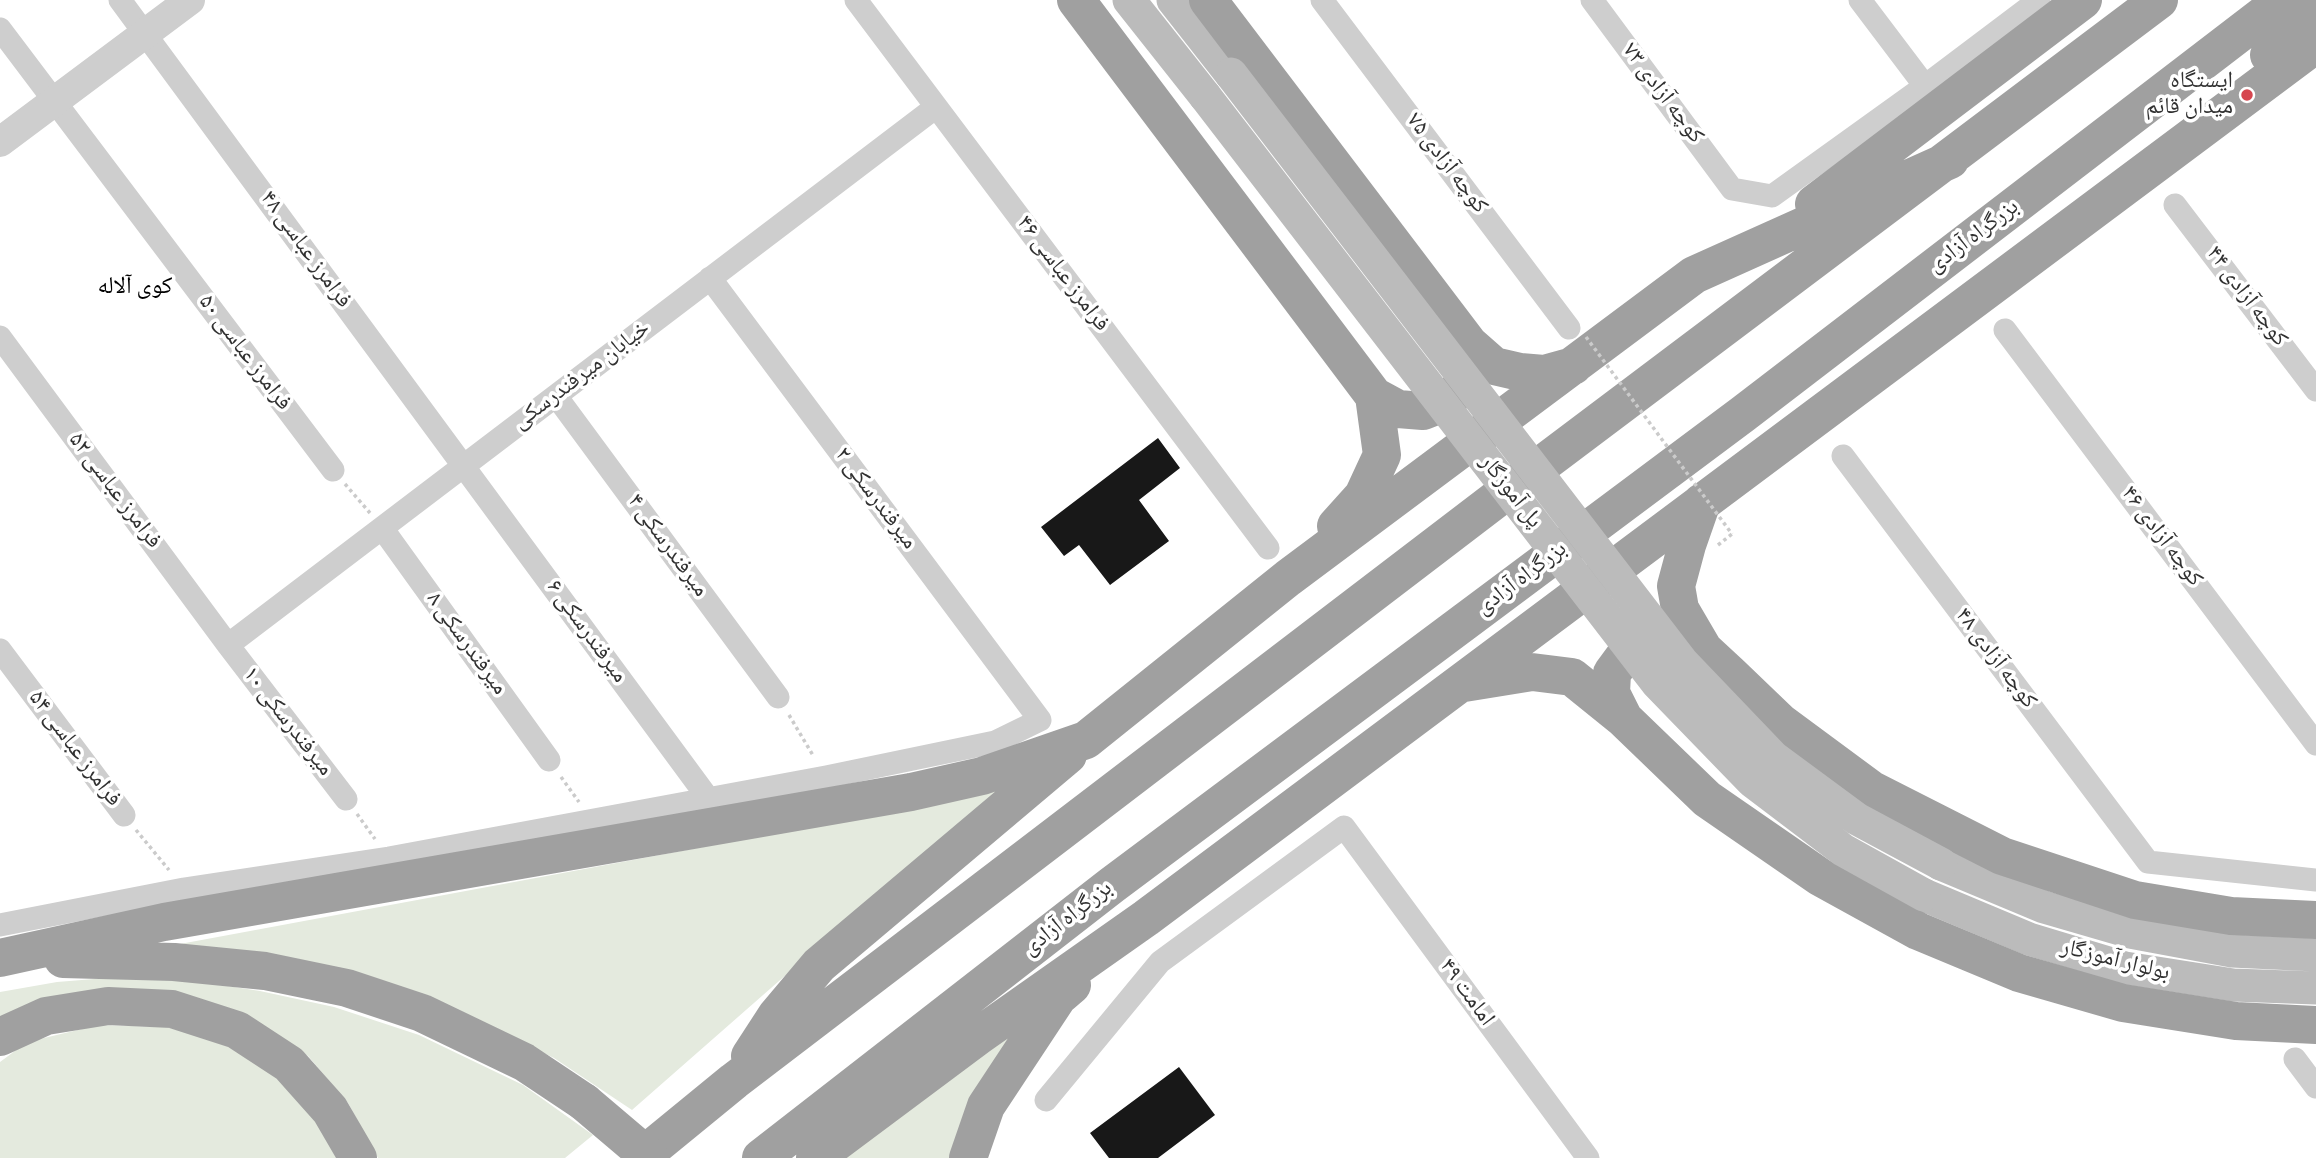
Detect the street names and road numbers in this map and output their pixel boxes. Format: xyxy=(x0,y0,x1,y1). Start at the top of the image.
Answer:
street label: کوچه آزادی ۷۳ xyxy=(1615,38,1709,150)
street label: کوچه آزادی ۷۵ xyxy=(1399,108,1493,220)
street label: فرامرز عباسی ۴۸ xyxy=(253,186,357,314)
street label: بزرگراه آزادی xyxy=(1923,194,2025,280)
street label: فرامرز عباسی ۴۶ xyxy=(1009,211,1115,337)
street label: کوچه آزادی ۴۴ xyxy=(2199,241,2293,353)
street label: فرامرز عباسی ۵۰ xyxy=(191,290,297,416)
street label: خیابان میرفندرسکی xyxy=(508,315,656,437)
street label: فرامرز عباسی ۵۲ xyxy=(61,428,167,554)
street label: میرفندرسکی ۲ xyxy=(828,443,922,555)
street label: پل آموزگار xyxy=(1473,450,1547,534)
street label: کوچه آزادی ۴۶ xyxy=(2114,481,2208,593)
street label: میرفندرسکی ۴ xyxy=(620,489,714,603)
street label: بزرگراه آزادی xyxy=(1471,536,1573,622)
street label: میرفندرسکی ۶ xyxy=(539,575,633,689)
street label: میرفندرسکی ۸ xyxy=(419,587,513,701)
street label: کوچه آزادی ۴۸ xyxy=(1948,603,2042,715)
street label: میرفندرسکی ۱۰ xyxy=(236,662,338,782)
street label: فرامرز عباسی ۵۴ xyxy=(21,686,127,812)
street label: بزرگراه آزادی xyxy=(1018,875,1118,963)
street label: بولوار آموزگار xyxy=(2058,934,2172,988)
street label: امامت ۴۹ xyxy=(1432,954,1500,1032)

